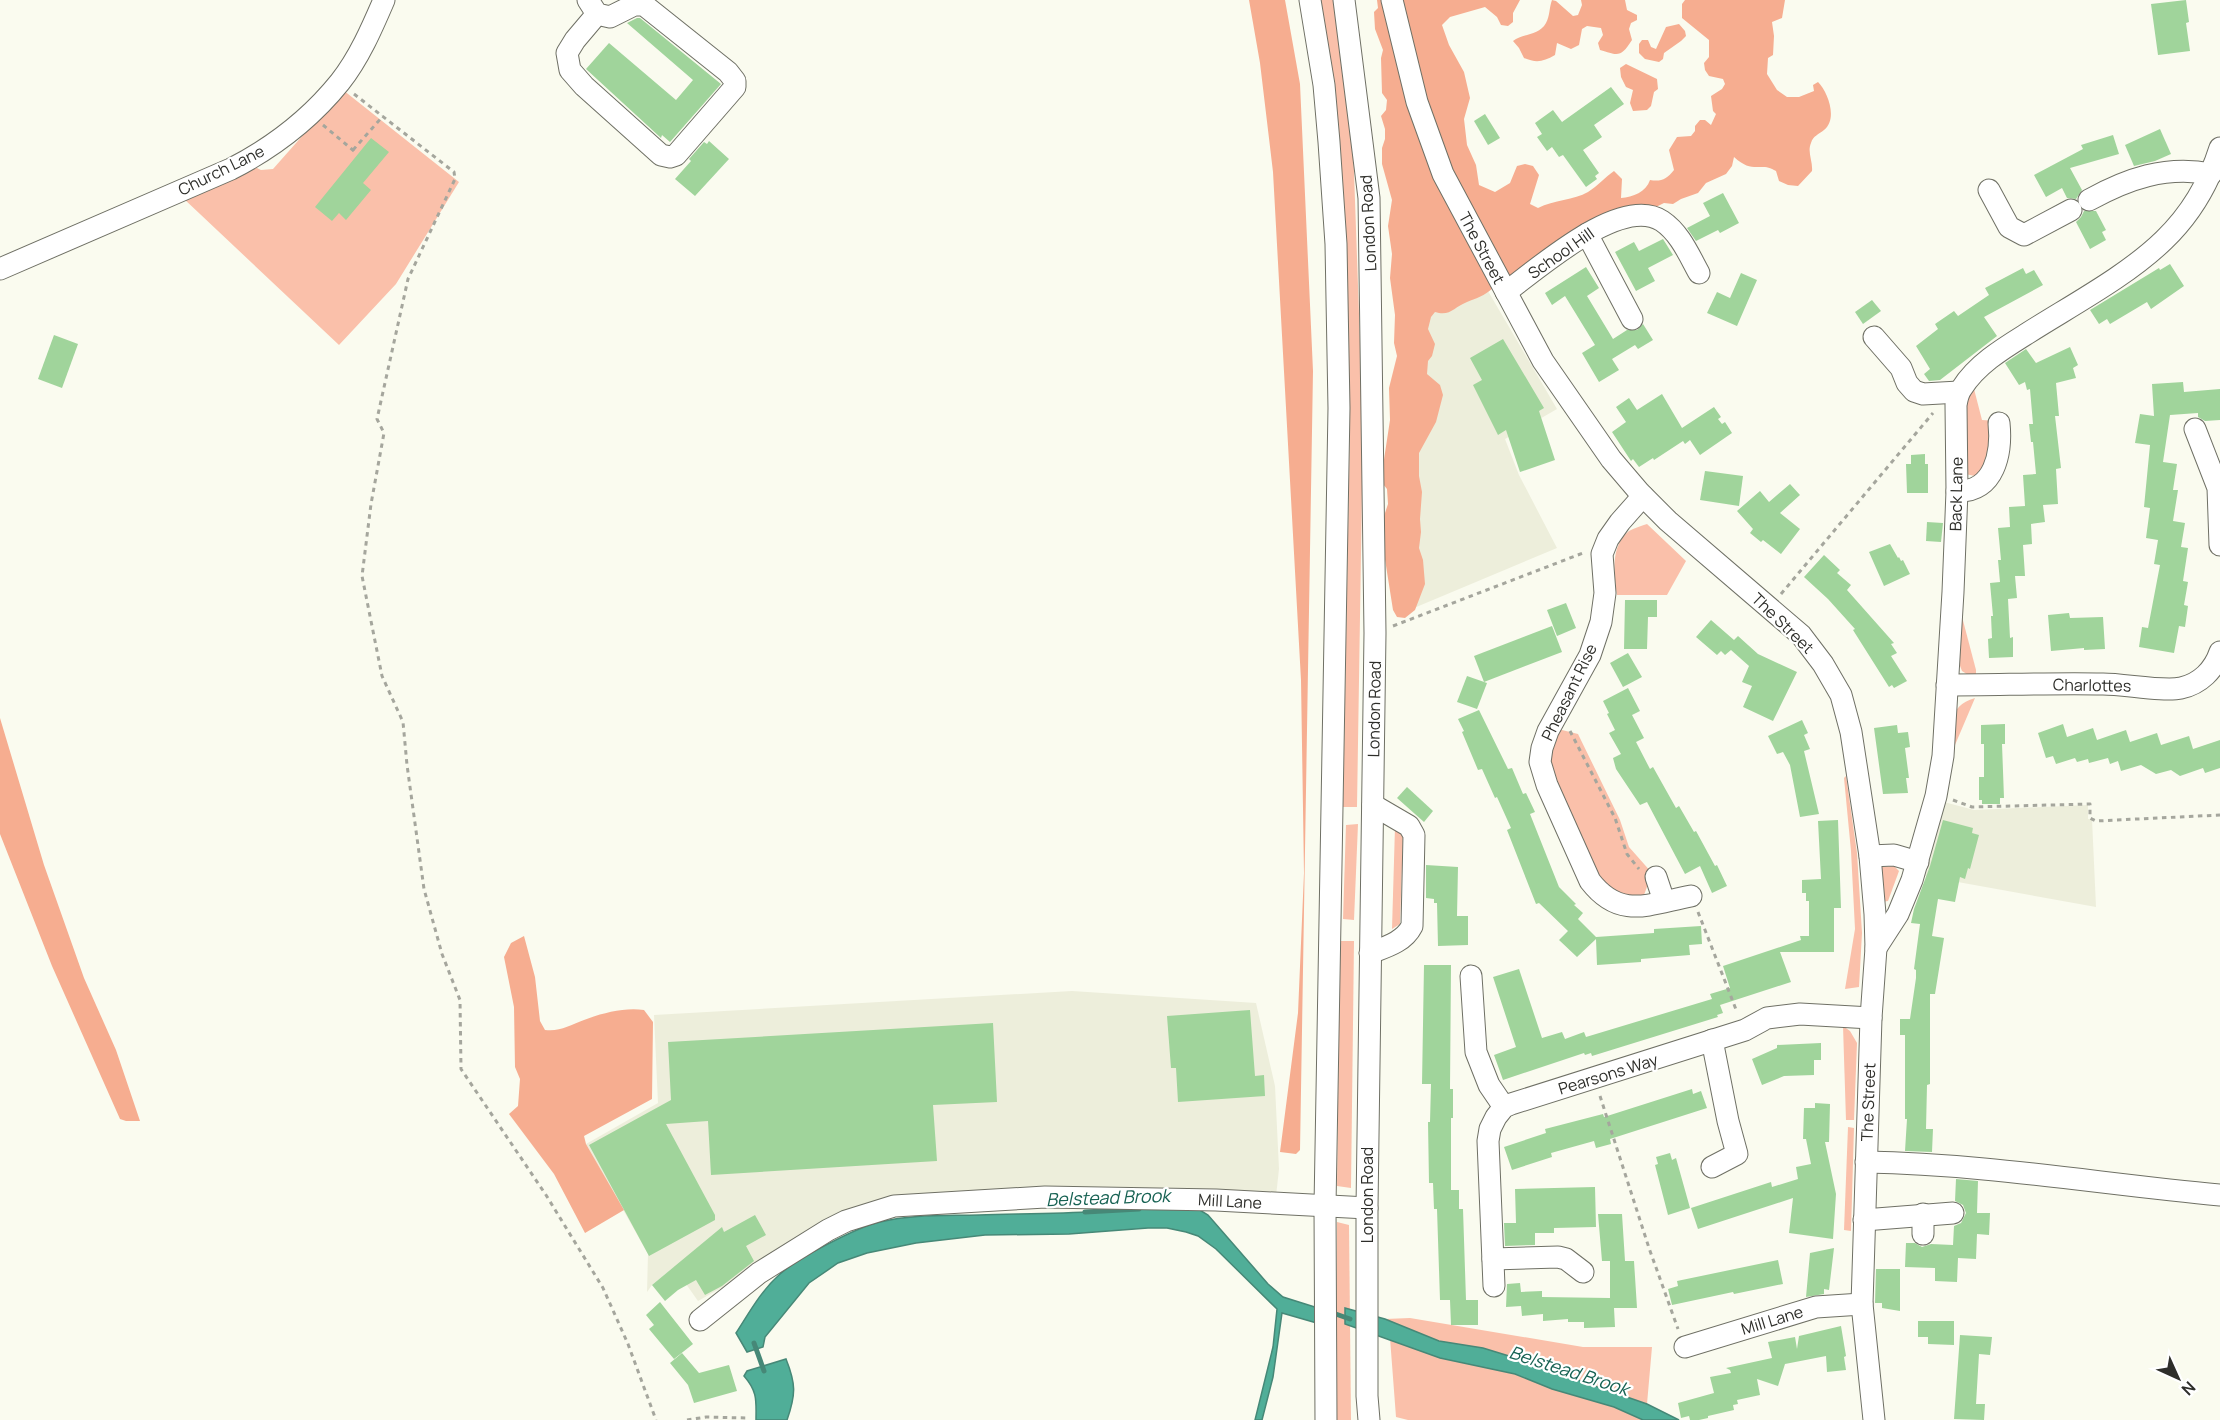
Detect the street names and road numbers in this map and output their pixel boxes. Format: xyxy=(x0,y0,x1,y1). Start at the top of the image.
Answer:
street label: Church Lane xyxy=(174,140,268,200)
street label: London Road xyxy=(1354,174,1382,272)
street label: The Street xyxy=(1454,208,1510,288)
street label: School Hill xyxy=(1523,222,1599,284)
street label: Back Lane xyxy=(1944,457,1968,531)
street label: The Street xyxy=(1747,588,1819,658)
street label: Pheasant Rise xyxy=(1536,640,1602,744)
street label: London Road xyxy=(1362,660,1386,758)
street label: Charlottes xyxy=(2053,673,2131,697)
street label: Pearsons Way xyxy=(1555,1048,1661,1100)
street label: The Street xyxy=(1856,1062,1880,1142)
street label: London Road xyxy=(1356,1147,1378,1243)
street label: Mill Lane xyxy=(1198,1188,1262,1214)
street label: Mill Lane xyxy=(1738,1300,1806,1340)

